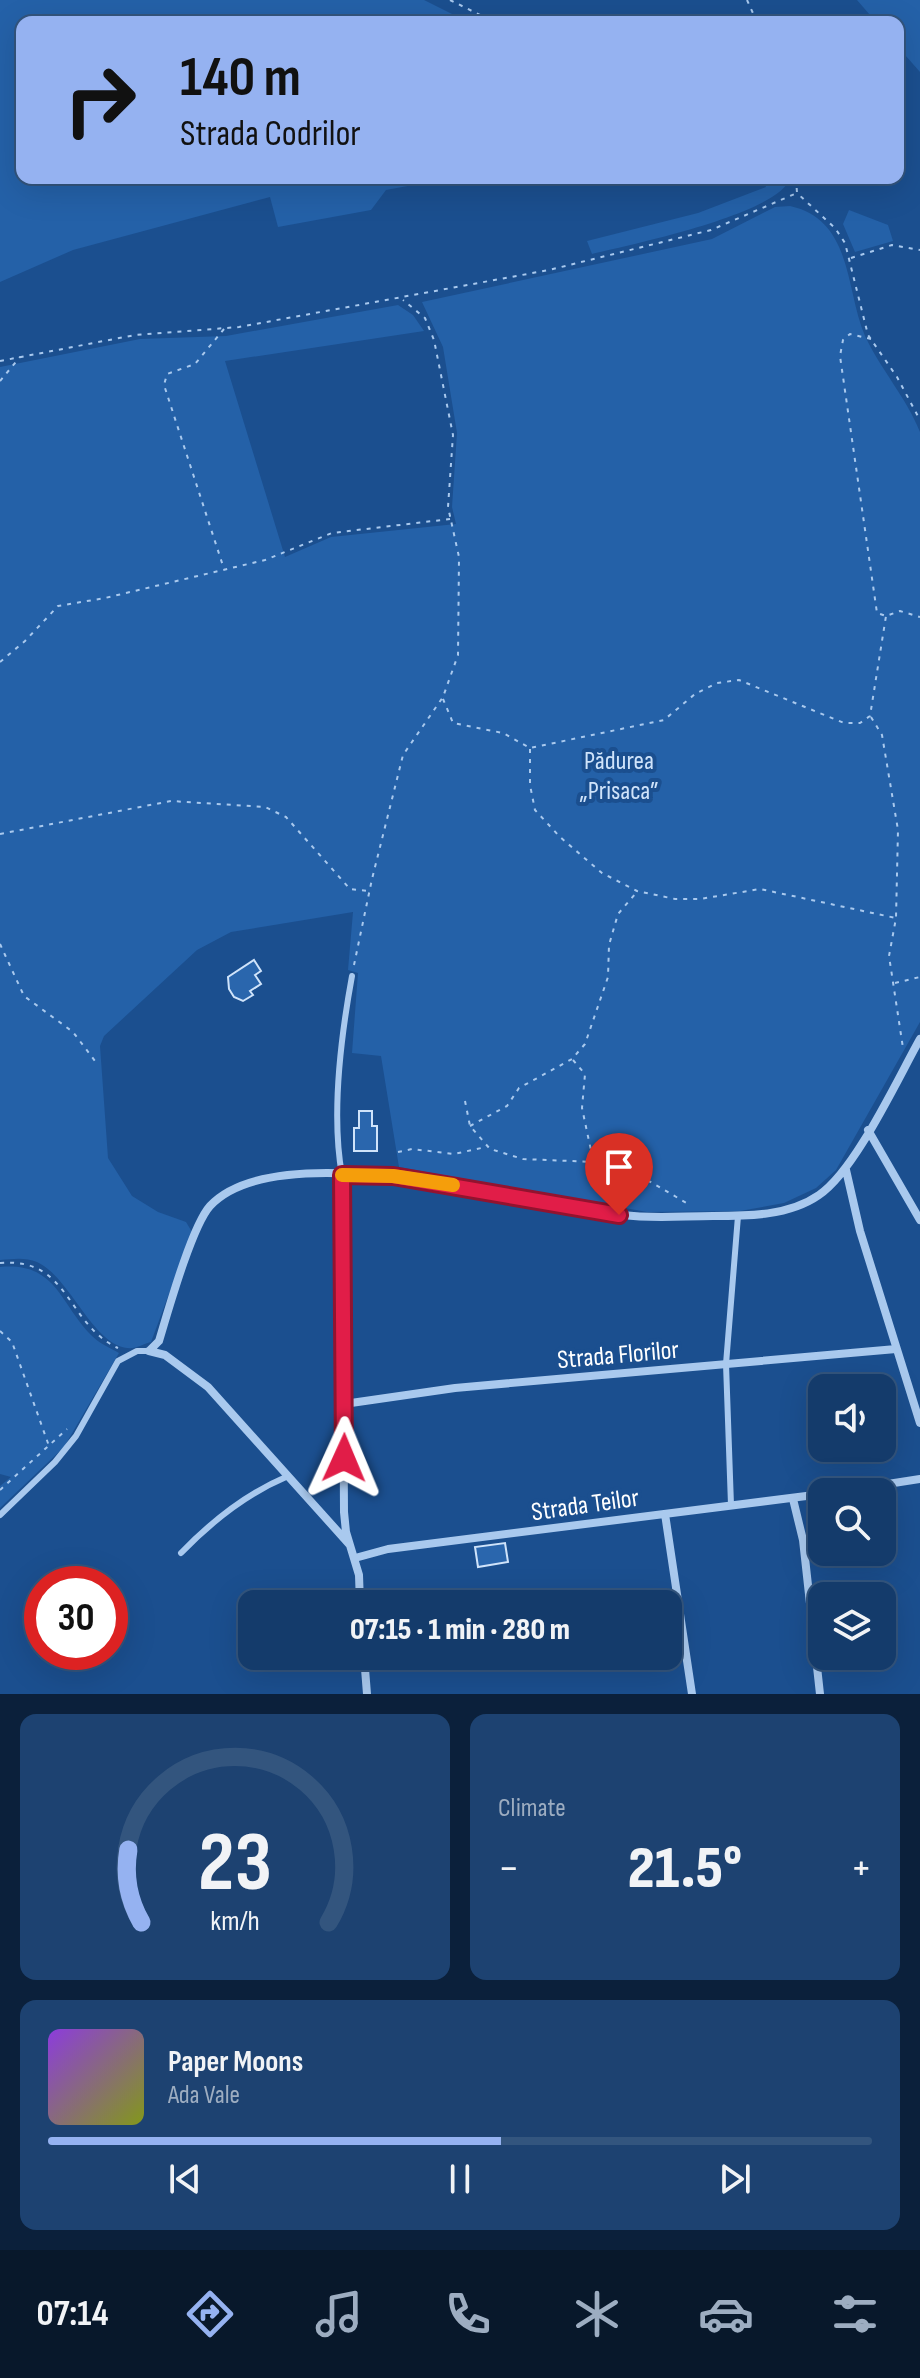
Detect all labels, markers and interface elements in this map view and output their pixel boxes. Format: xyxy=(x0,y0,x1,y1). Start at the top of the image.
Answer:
text: 140 m xyxy=(180,45,301,112)
icon: right xyxy=(48,48,152,152)
text: Strada Codrilor xyxy=(180,113,361,156)
park label: Pădurea „Prisaca” xyxy=(579,746,659,807)
pin xyxy=(585,1133,653,1215)
icon: arrive xyxy=(597,1145,641,1189)
street label: Strada Florilor xyxy=(556,1335,681,1376)
map controls xyxy=(808,1374,896,1670)
button: sound xyxy=(808,1374,896,1462)
position arrow xyxy=(302,1416,386,1500)
button: search xyxy=(808,1478,896,1566)
street label: Strada Teilor xyxy=(529,1483,642,1528)
speed limit sign: 30 xyxy=(24,1566,128,1670)
button: layers xyxy=(808,1582,896,1670)
text: 07:15 · 1 min · 280 m xyxy=(350,1612,570,1648)
text: Climate xyxy=(498,1793,566,1824)
text: 23 xyxy=(198,1814,272,1914)
text: 21.5° xyxy=(628,1833,742,1905)
text: − xyxy=(498,1842,520,1895)
text: + xyxy=(850,1842,872,1895)
text: km/h xyxy=(210,1904,260,1939)
text: Paper Moons xyxy=(168,2044,303,2080)
text: Ada Vale xyxy=(168,2080,240,2111)
icon: previous xyxy=(163,2157,207,2201)
icon: pause xyxy=(438,2157,482,2201)
icon: next xyxy=(713,2157,757,2201)
icon: directions xyxy=(182,2286,238,2342)
icon: music xyxy=(311,2286,367,2342)
icon: phone xyxy=(440,2286,496,2342)
icon: climate xyxy=(569,2286,625,2342)
icon: car xyxy=(698,2286,754,2342)
icon: filters xyxy=(827,2286,883,2342)
text: 07:14 xyxy=(37,2293,108,2336)

